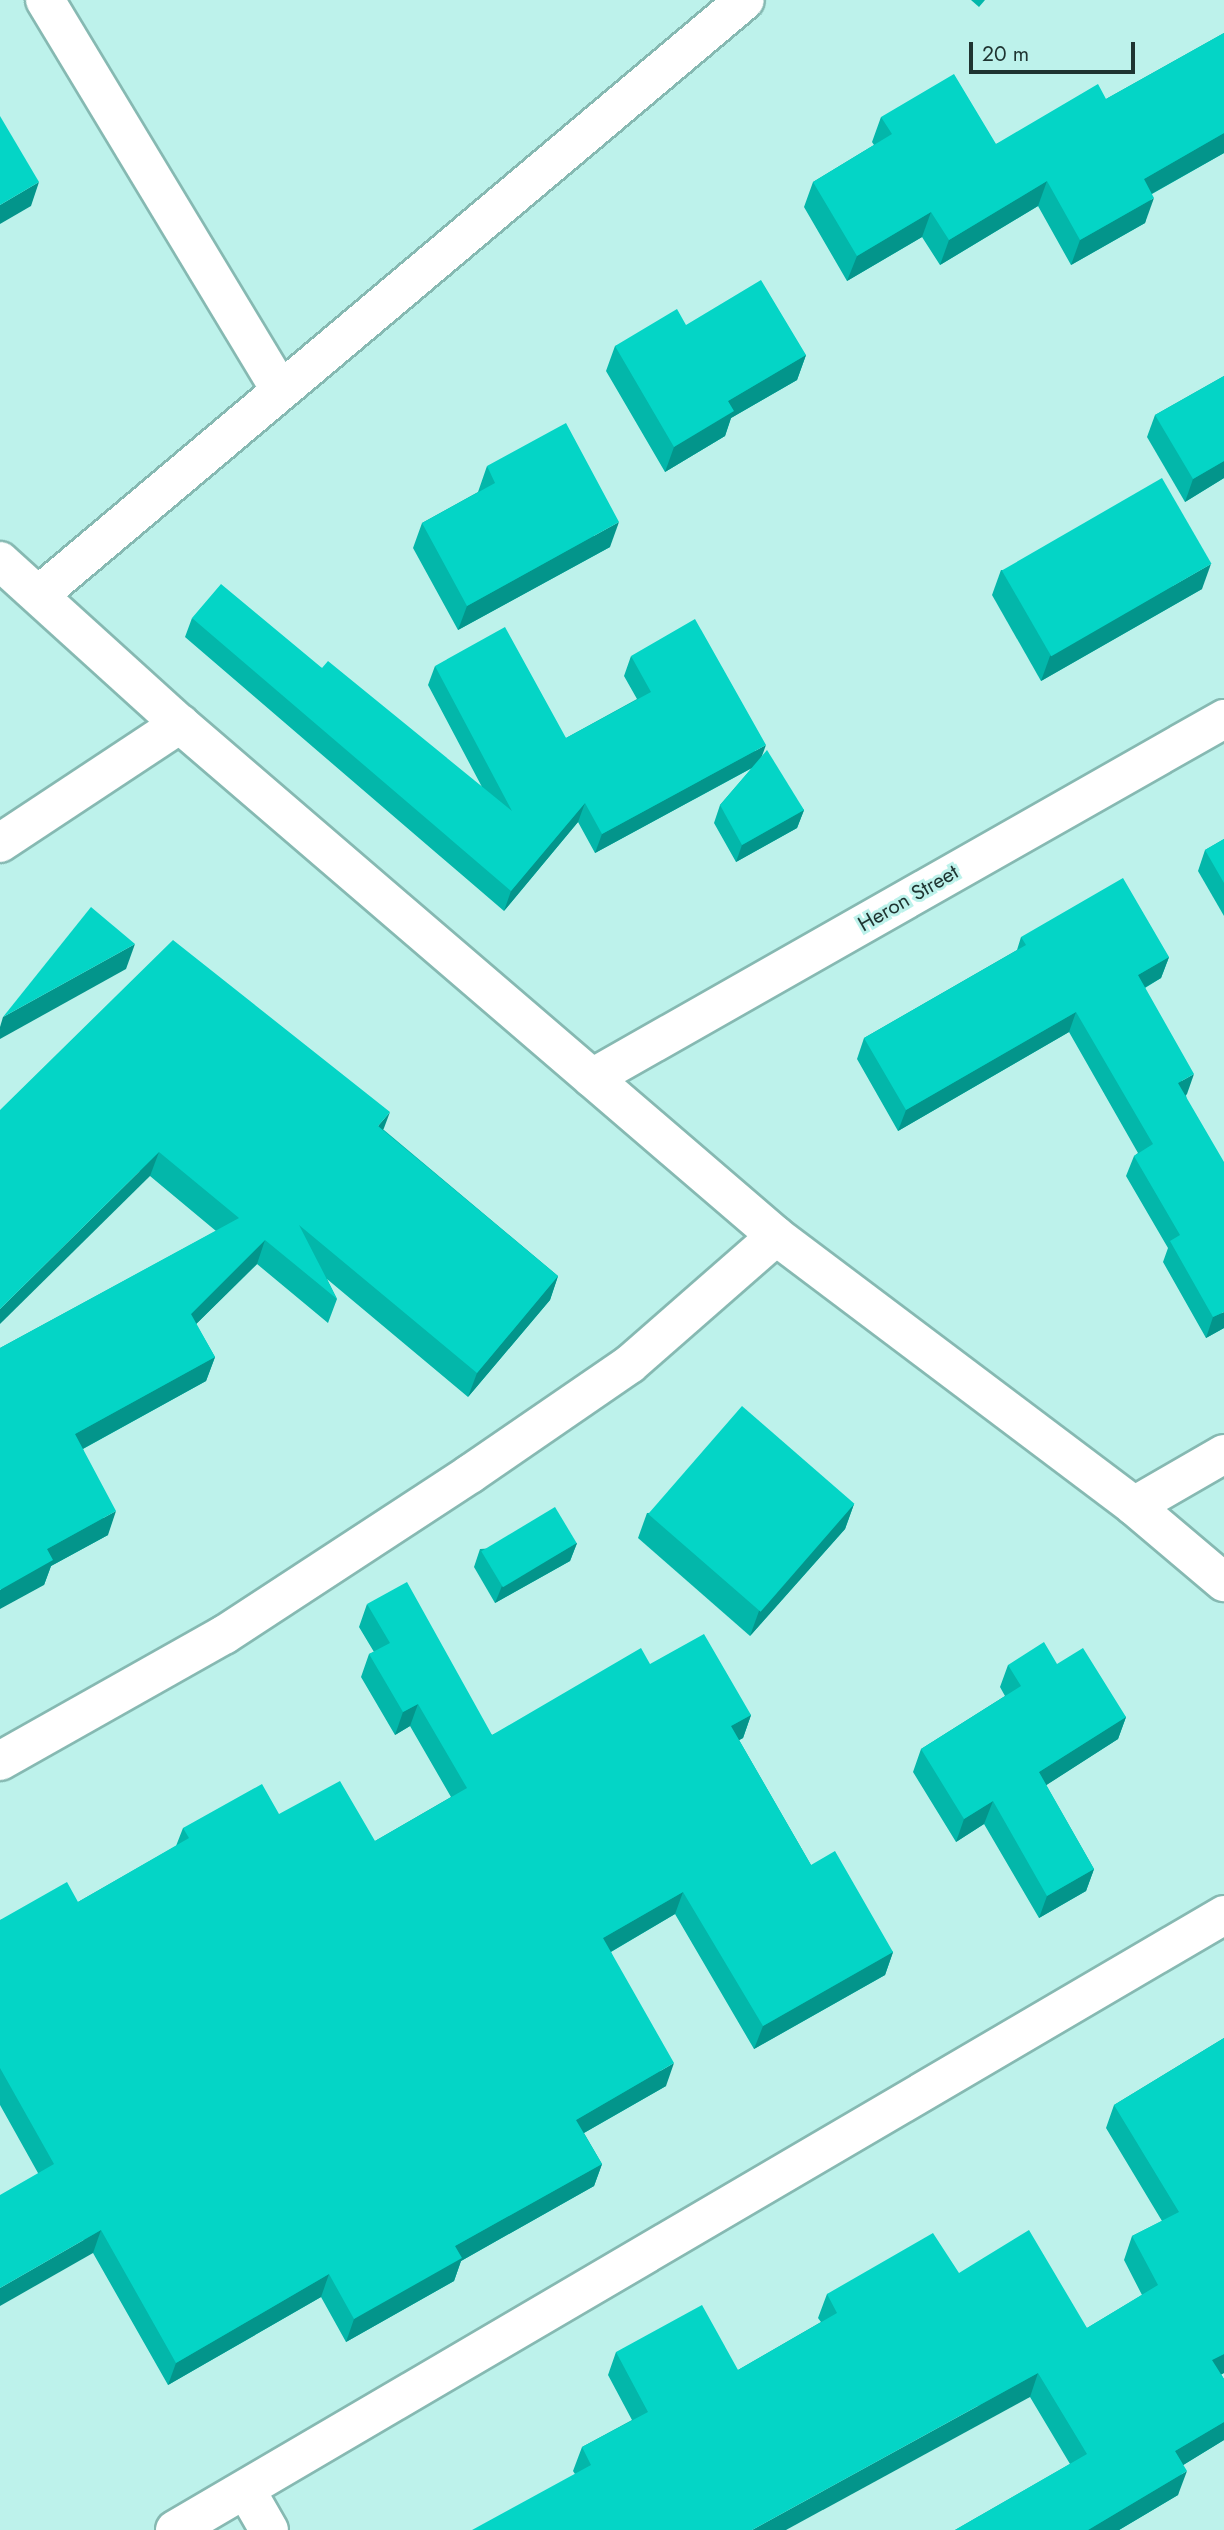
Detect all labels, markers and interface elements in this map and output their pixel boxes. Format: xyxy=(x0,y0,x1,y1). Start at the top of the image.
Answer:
scale bar xyxy=(972,28,1138,72)
text: 20 m xyxy=(982,39,1029,69)
street label: Heron Street xyxy=(853,859,963,937)

